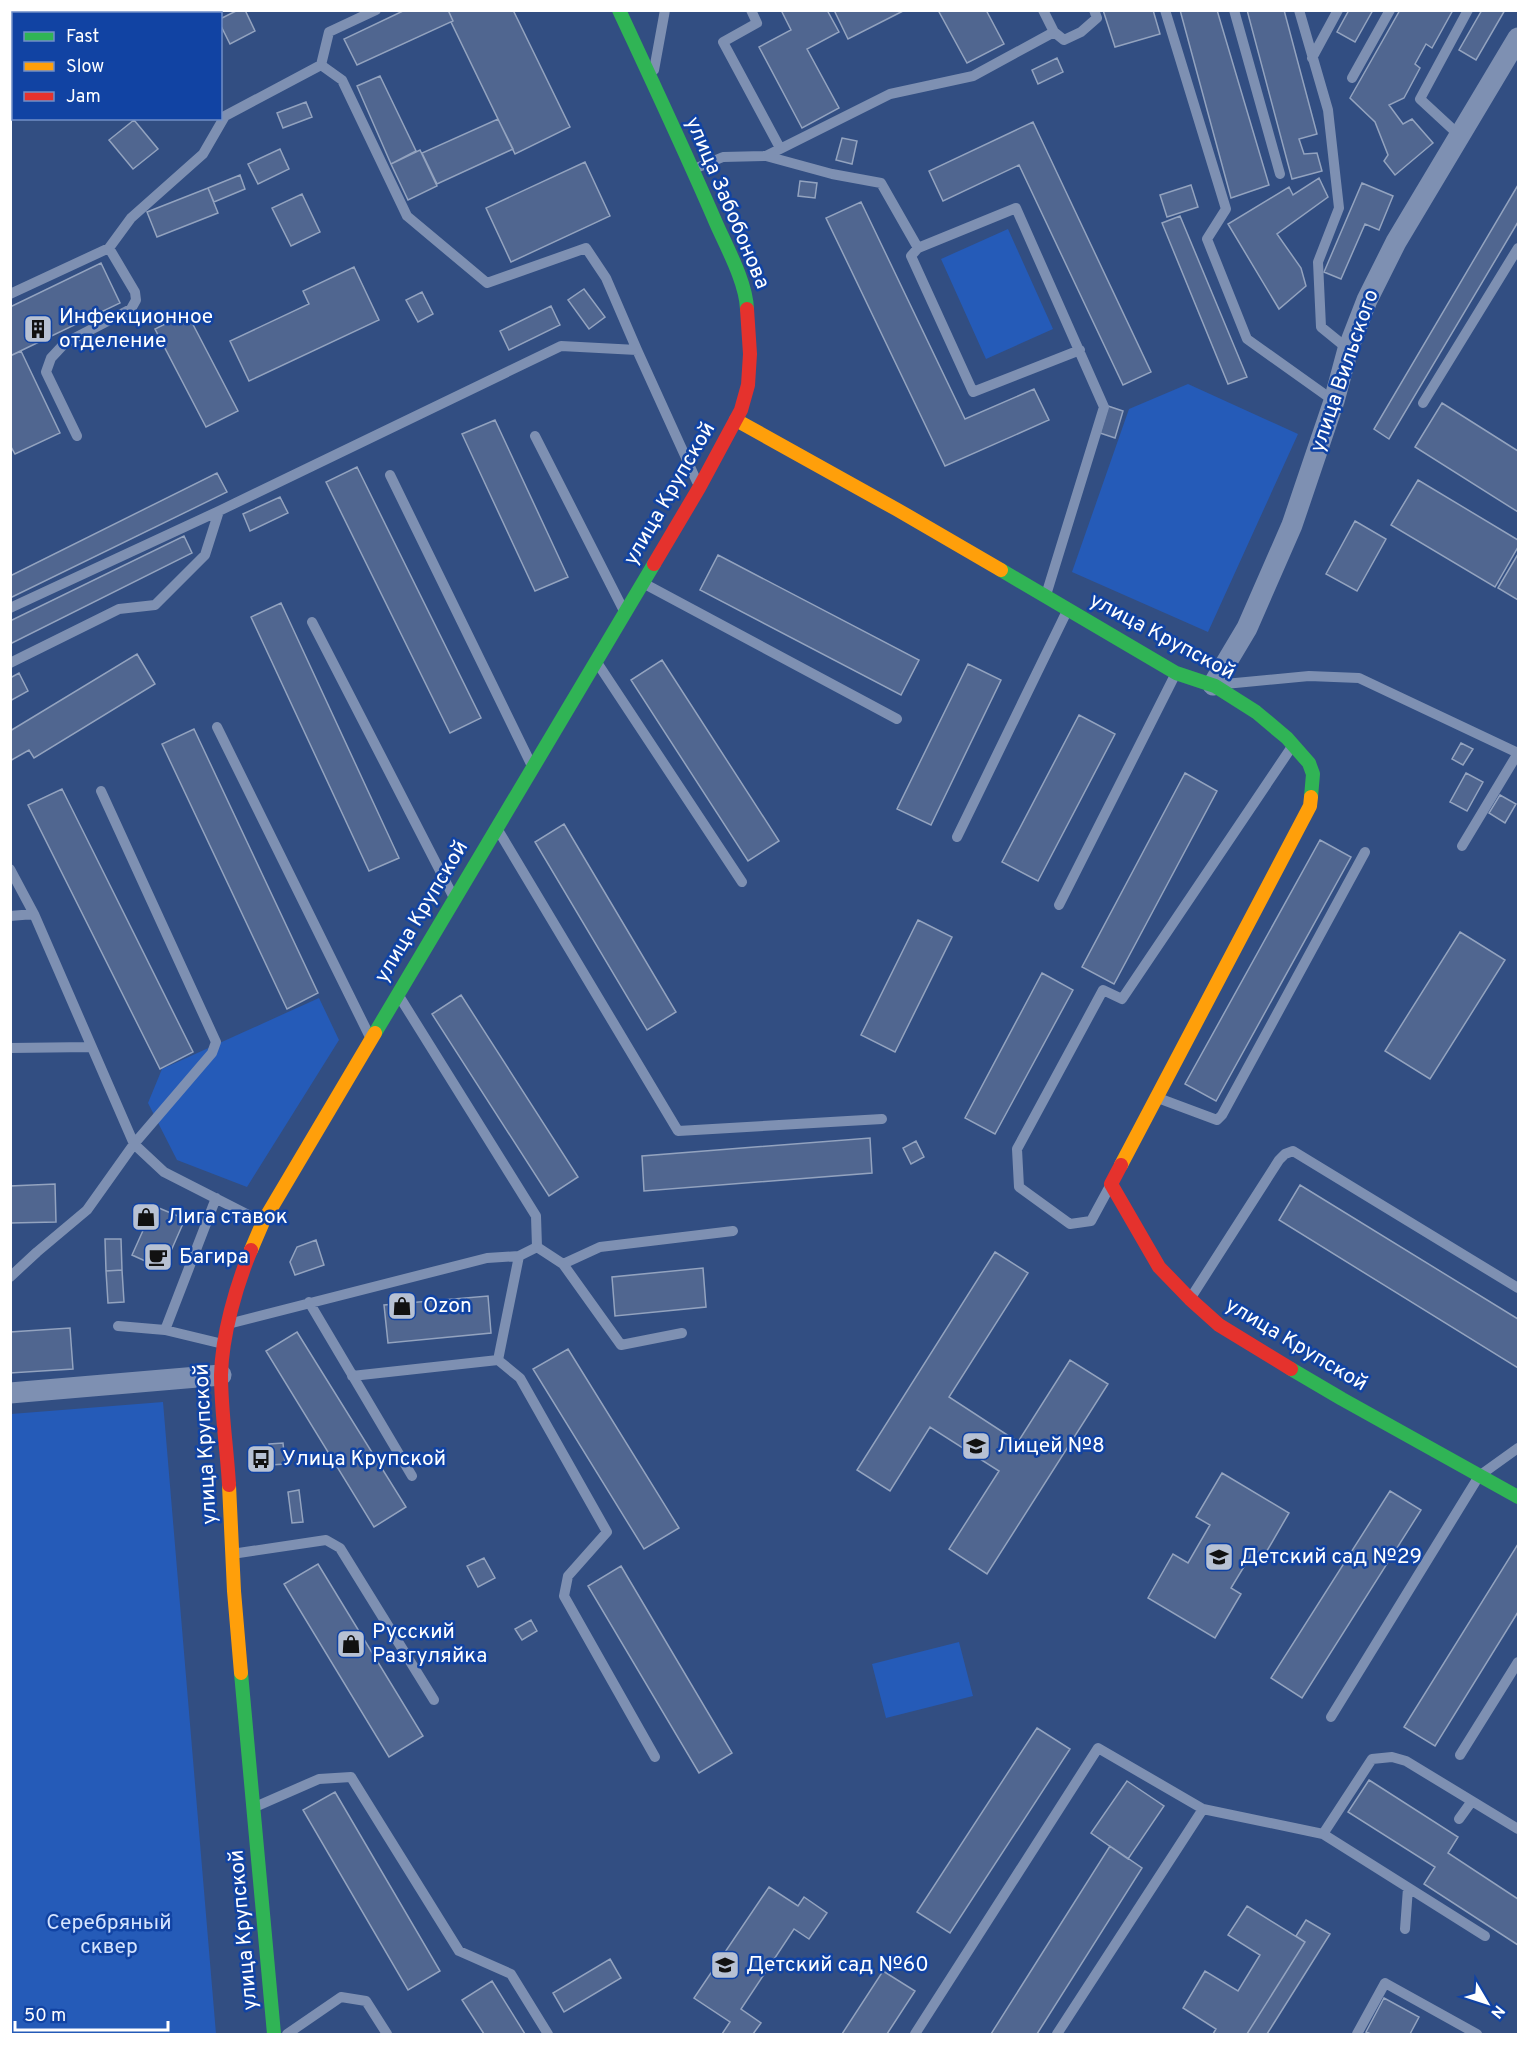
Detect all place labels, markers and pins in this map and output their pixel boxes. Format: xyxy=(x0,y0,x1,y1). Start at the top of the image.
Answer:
place label: Инфекционное отделение xyxy=(59,304,213,355)
building icon: Инфекционное отделение xyxy=(22,313,54,345)
shop icon: Лига ставок xyxy=(130,1201,162,1233)
place label: Лига ставок xyxy=(167,1204,288,1231)
cafe icon: Багира xyxy=(142,1241,174,1273)
place label: Багира xyxy=(179,1244,249,1271)
shop icon: Ozon xyxy=(386,1290,418,1322)
place label: Ozon xyxy=(423,1293,472,1320)
school or university icon: Лицей №8 xyxy=(960,1430,992,1462)
place label: Лицей №8 xyxy=(997,1433,1105,1460)
bus stop icon: Улица Крупской xyxy=(245,1443,277,1475)
place label: Улица Крупской xyxy=(282,1446,446,1473)
school or university icon: Детский сад №29 xyxy=(1203,1541,1235,1573)
place label: Детский сад №29 xyxy=(1240,1544,1422,1571)
place label: Русский Разгуляйка xyxy=(372,1619,487,1670)
shop icon: Русский Разгуляйка xyxy=(335,1628,367,1660)
school or university icon: Детский сад №60 xyxy=(709,1949,741,1981)
place label: Детский сад №60 xyxy=(746,1952,929,1979)

